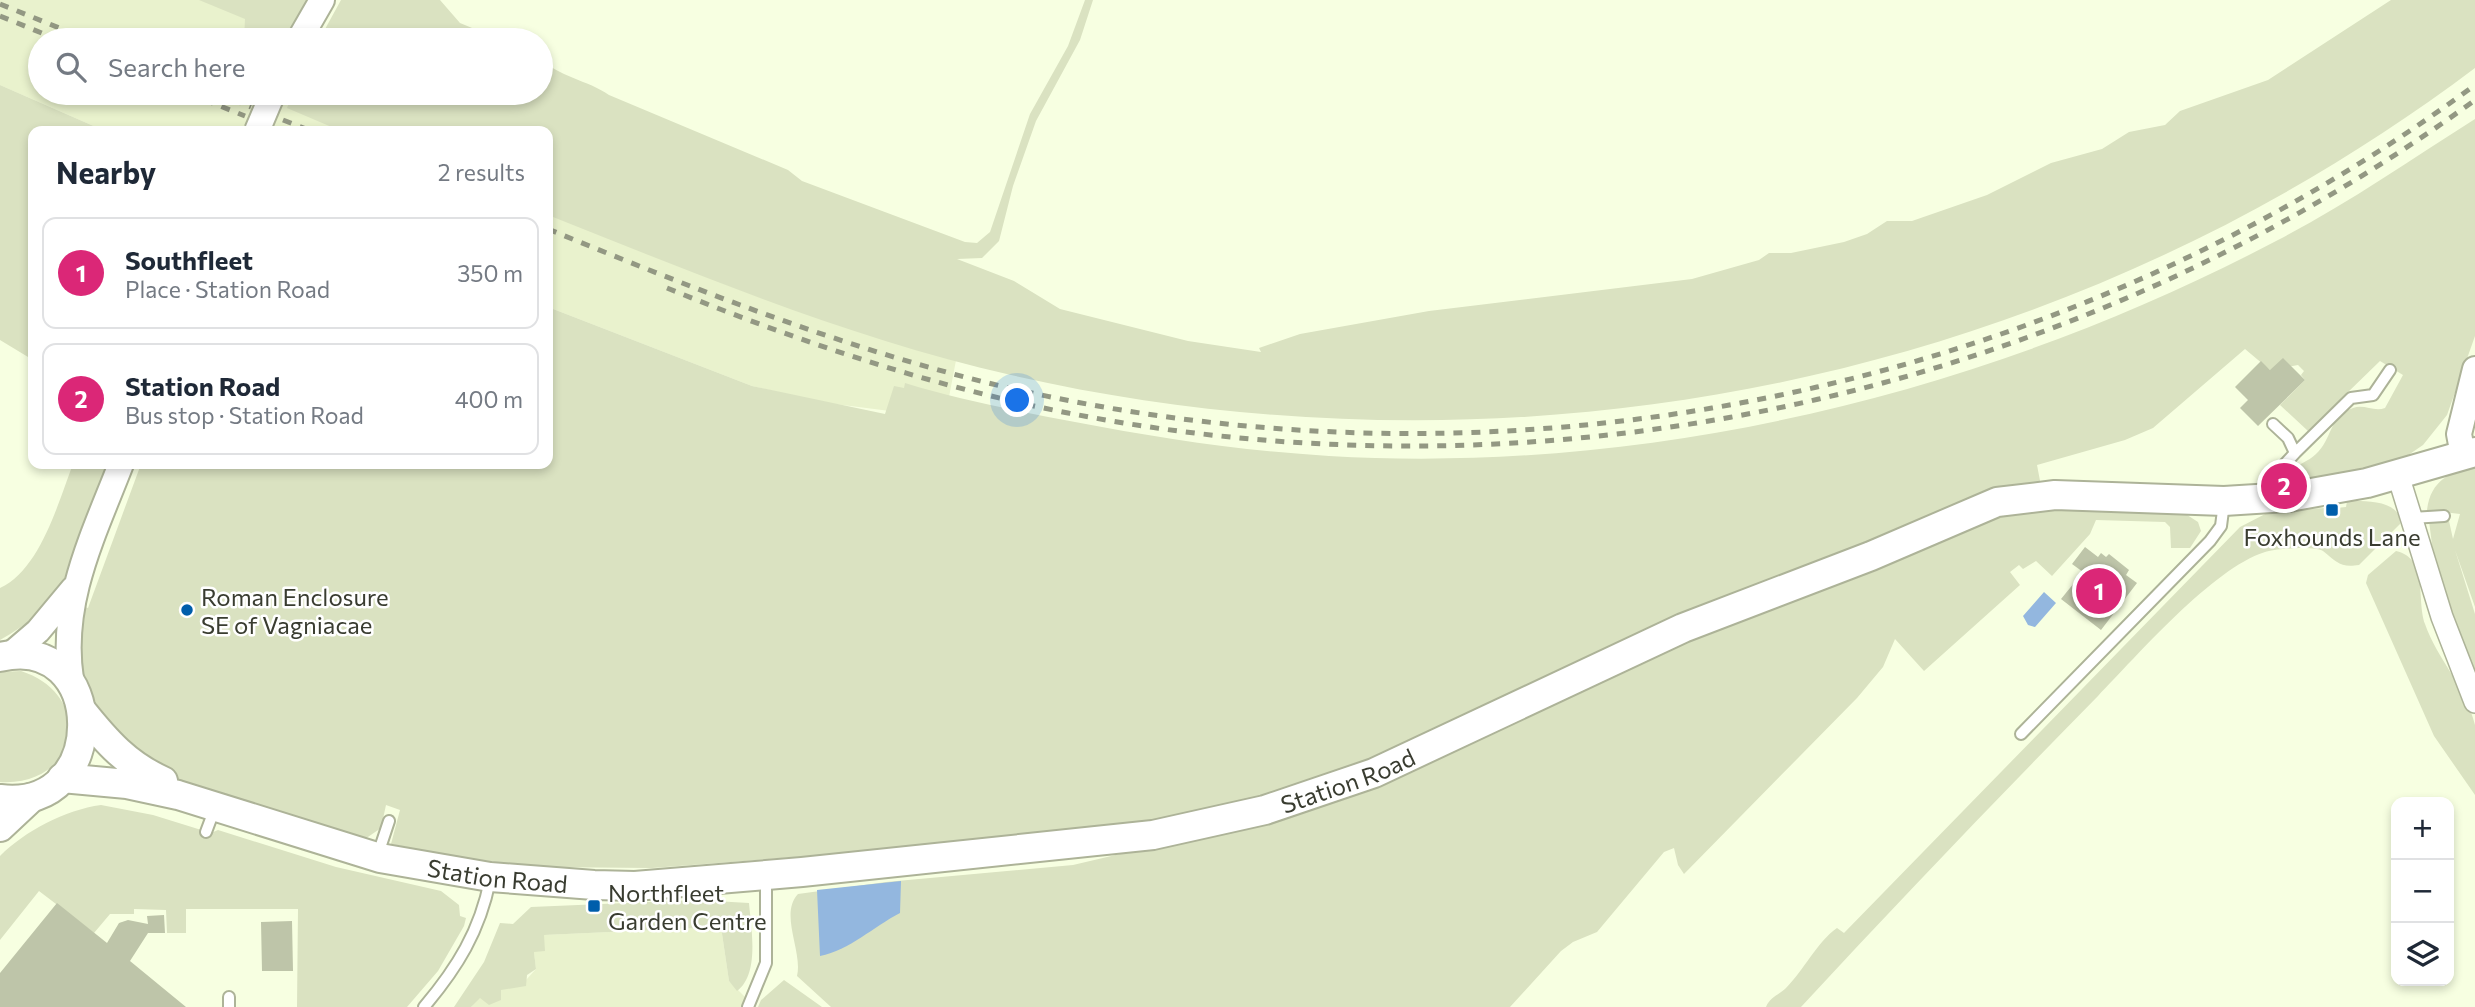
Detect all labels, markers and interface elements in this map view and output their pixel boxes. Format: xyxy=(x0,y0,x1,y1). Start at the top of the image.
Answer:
search box xyxy=(28,28,553,105)
icon: search xyxy=(52,48,90,86)
text: Search here xyxy=(108,51,246,82)
text: Nearby xyxy=(56,153,156,190)
text: 2 results xyxy=(438,158,525,186)
text: Southfleet xyxy=(125,244,253,275)
text: 1 xyxy=(76,259,86,287)
text: 350 m xyxy=(457,259,523,287)
text: Place · Station Road xyxy=(125,275,330,303)
text: Station Road xyxy=(125,370,280,401)
your location xyxy=(1000,383,1034,417)
text: 2 xyxy=(74,385,88,413)
text: 400 m xyxy=(455,385,523,413)
text: Bus stop · Station Road xyxy=(125,401,364,429)
pin: 2 xyxy=(2261,460,2307,512)
marker: Foxhounds Lane xyxy=(2324,502,2340,518)
place label: Foxhounds Lane xyxy=(2243,522,2421,551)
pin: 1 xyxy=(2076,565,2122,617)
place label: Roman Enclosure SE of Vagniacae xyxy=(201,582,389,639)
marker: Roman Enclosure SE of Vagniacae xyxy=(179,602,195,618)
street label: Station Road xyxy=(1277,742,1419,818)
map controls xyxy=(2391,797,2454,986)
button: + xyxy=(2391,797,2454,860)
street label: Station Road xyxy=(425,852,569,897)
button: − xyxy=(2391,860,2454,923)
place label: Northfleet Garden Centre xyxy=(608,878,767,935)
marker: Northfleet Garden Centre xyxy=(586,898,602,914)
button: layers xyxy=(2391,923,2454,986)

